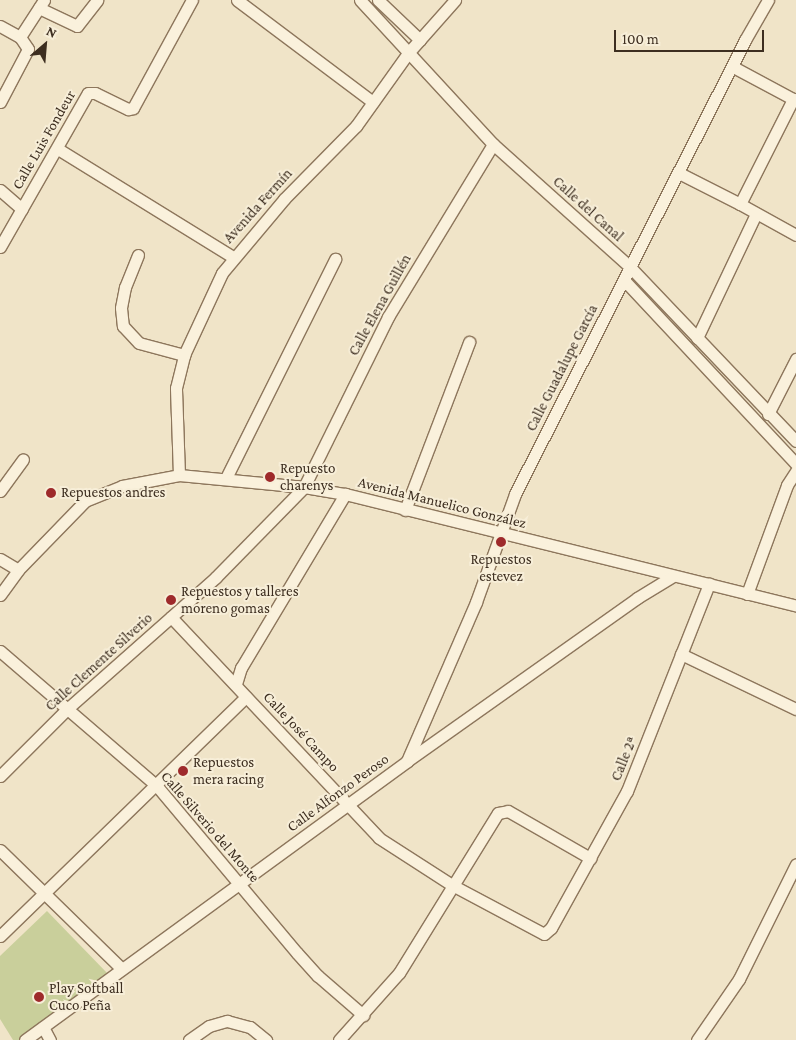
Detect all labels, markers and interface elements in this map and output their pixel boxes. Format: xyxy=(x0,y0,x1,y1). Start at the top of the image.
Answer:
north arrow xyxy=(20,20,70,70)
scale bar xyxy=(616,20,766,52)
text: N xyxy=(44,22,60,41)
text: 100 m xyxy=(622,31,659,47)
street label: Calle Luis Fondeur xyxy=(8,87,80,193)
street label: Avenida Fermín xyxy=(220,165,296,247)
street label: Calle del Canal xyxy=(549,173,627,245)
street label: Calle Elena Guillén xyxy=(345,251,415,359)
street label: Calle Guadalupe García xyxy=(522,302,602,434)
place label: Repuesto charenys xyxy=(280,459,335,494)
marker: Repuesto charenys xyxy=(264,471,276,483)
street label: Avenida Manuelico González xyxy=(356,473,528,533)
place label: Repuestos andres xyxy=(61,484,165,502)
marker: Repuestos andres xyxy=(45,487,57,499)
marker: Repuestos estevez xyxy=(495,536,507,548)
place label: Repuestos estevez xyxy=(470,550,532,585)
place label: Repuestos y talleres moreno gomas xyxy=(181,582,299,617)
marker: Repuestos y talleres moreno gomas xyxy=(165,594,177,606)
street label: Calle Clemente Silverio xyxy=(42,609,156,715)
street label: Calle José Campo xyxy=(259,688,343,776)
street label: Calle 2ª xyxy=(607,734,641,784)
street label: Calle Alfonzo Peroso xyxy=(284,750,392,836)
place label: Repuestos mera racing xyxy=(193,753,264,788)
marker: Repuestos mera racing xyxy=(177,765,189,777)
street label: Calle Silverio del Monte xyxy=(157,768,263,886)
place label: Play Softball Cuco Peña xyxy=(49,979,123,1014)
marker: Play Softball Cuco Peña xyxy=(33,991,45,1003)

